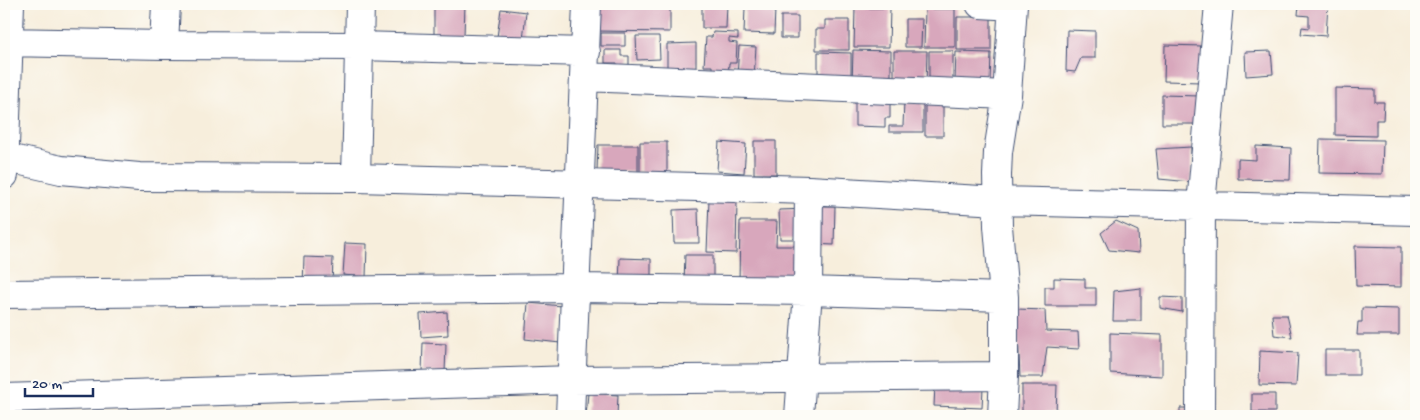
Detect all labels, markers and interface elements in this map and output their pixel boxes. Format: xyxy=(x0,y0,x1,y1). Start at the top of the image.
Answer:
scale bar xyxy=(25,365,92,397)
text: 20 m xyxy=(32,376,62,394)

